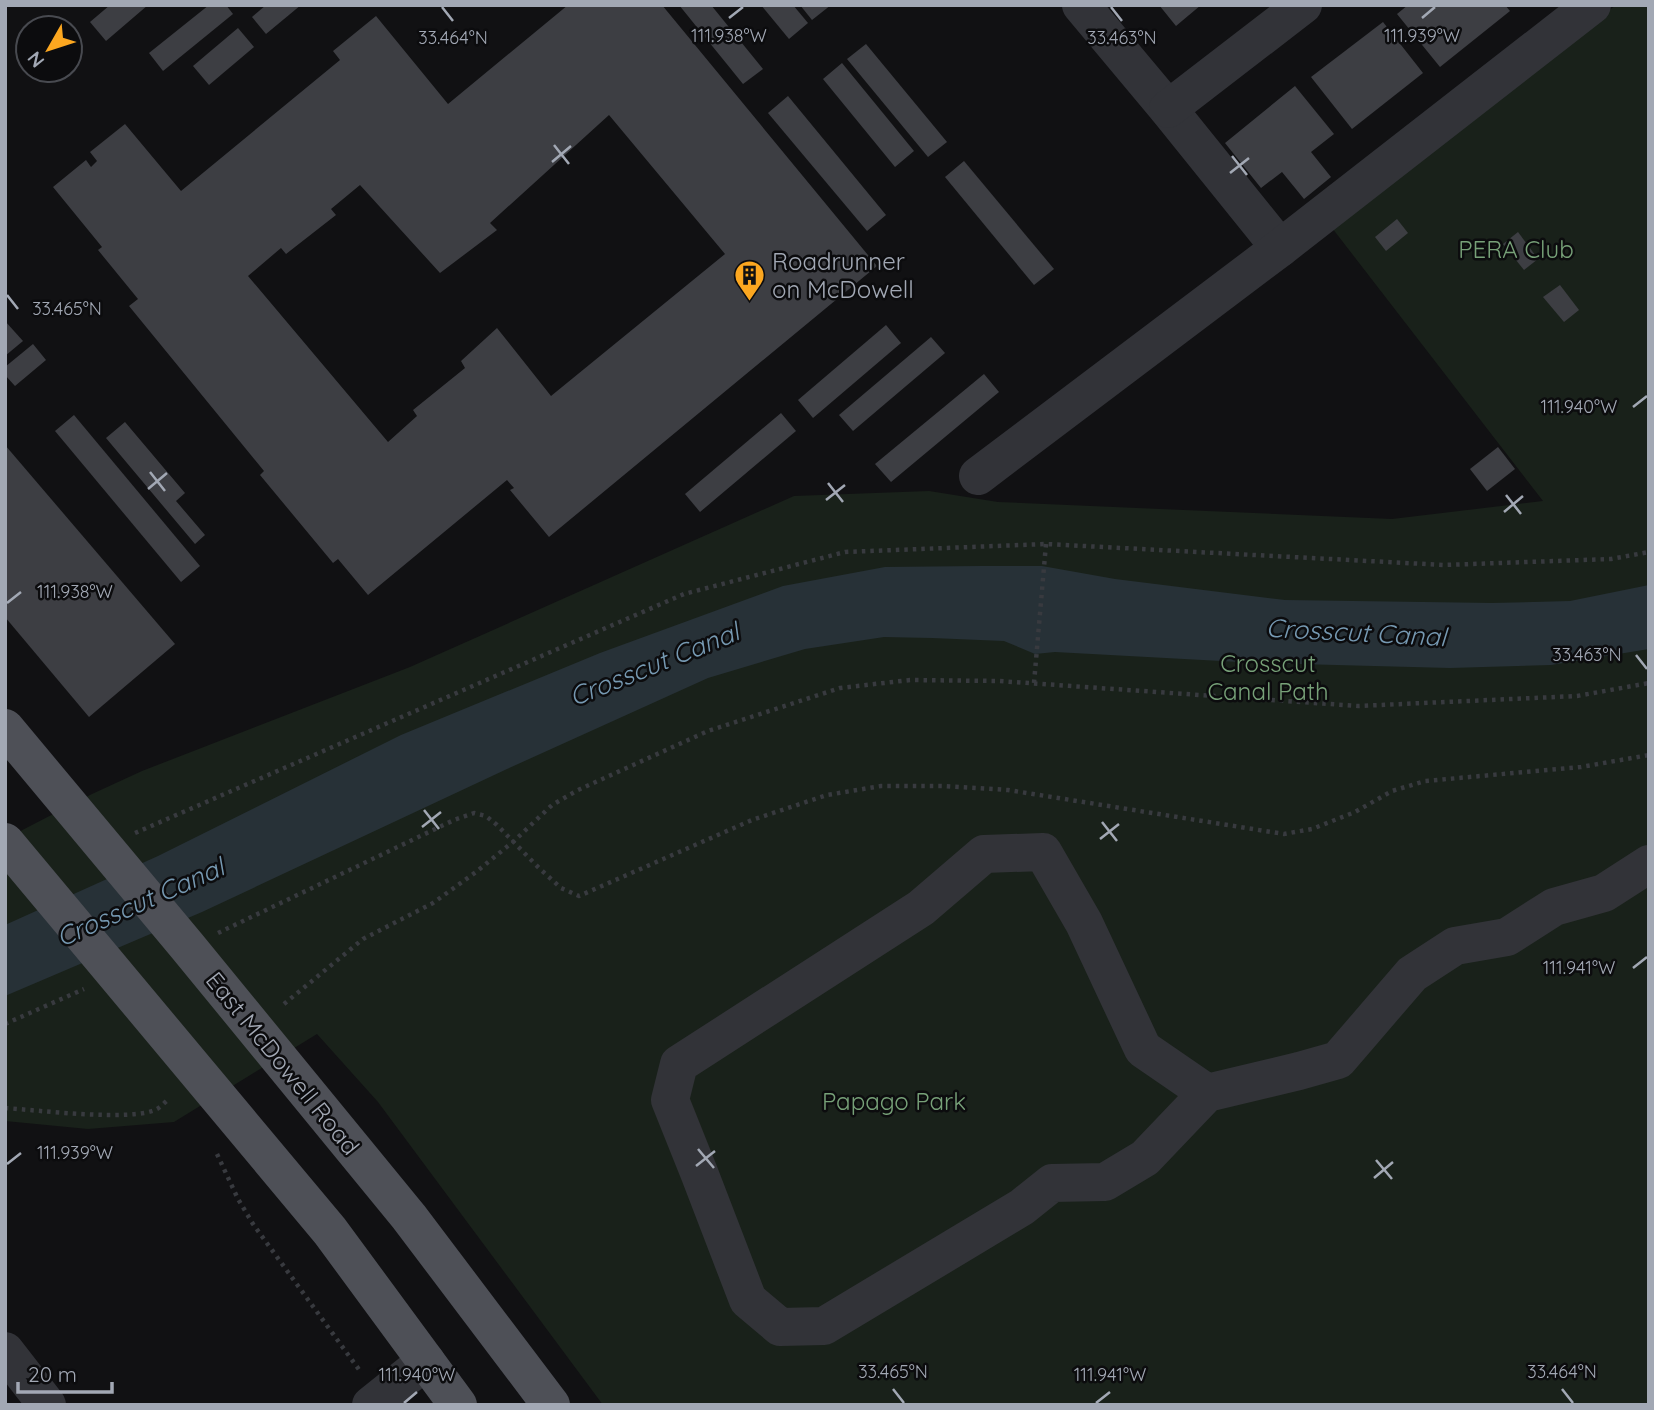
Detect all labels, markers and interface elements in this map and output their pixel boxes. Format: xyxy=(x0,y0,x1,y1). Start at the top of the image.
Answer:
north arrow xyxy=(14,14,84,84)
text: 111.938°W xyxy=(691,24,767,47)
text: 111.939°W xyxy=(1384,24,1460,47)
text: 33.464°N xyxy=(418,26,488,49)
text: 33.463°N xyxy=(1087,26,1157,49)
text: N xyxy=(22,47,50,73)
park label: PERA Club xyxy=(1458,234,1574,264)
place label: Roadrunner on McDowell xyxy=(772,246,914,304)
building icon: Roadrunner on McDowell xyxy=(732,258,766,302)
text: 33.465°N xyxy=(32,297,102,320)
text: 111.940°W xyxy=(1541,395,1617,418)
text: 111.938°W xyxy=(37,580,113,603)
water label: Crosscut Canal xyxy=(1265,611,1450,653)
water label: Crosscut Canal xyxy=(564,614,747,713)
text: 33.463°N xyxy=(1552,643,1622,666)
park label: Crosscut Canal Path xyxy=(1207,648,1329,706)
water label: Crosscut Canal xyxy=(51,849,232,954)
text: 111.941°W xyxy=(1543,956,1615,979)
street label: East McDowell Road xyxy=(200,965,366,1161)
park label: Papago Park xyxy=(822,1086,966,1116)
text: 111.939°W xyxy=(37,1141,113,1164)
scale bar xyxy=(18,1350,112,1394)
text: 33.465°N xyxy=(858,1360,928,1383)
text: 33.464°N xyxy=(1527,1360,1597,1383)
text: 20 m xyxy=(28,1361,77,1387)
text: 111.940°W xyxy=(379,1363,455,1386)
text: 111.941°W xyxy=(1074,1363,1146,1386)

